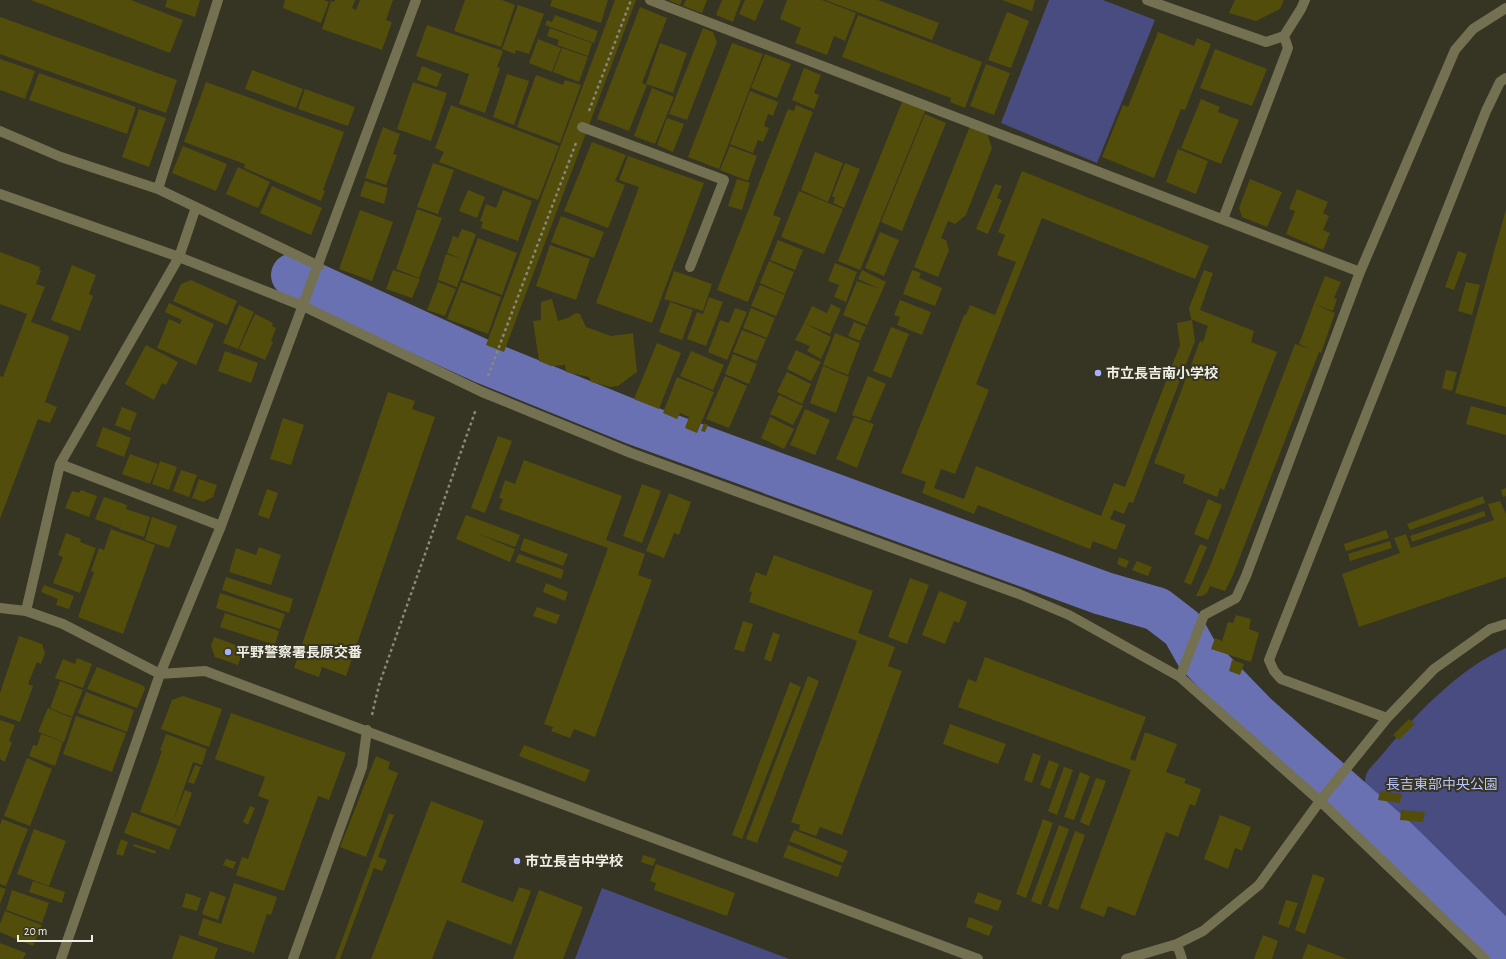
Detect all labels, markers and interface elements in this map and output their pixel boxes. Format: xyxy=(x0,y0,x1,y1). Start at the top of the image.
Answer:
place label: 市立長吉南小学校 xyxy=(1106,366,1218,381)
marker: 市立長吉南小学校 xyxy=(1093,368,1103,378)
place label: 平野警察署長原交番 xyxy=(236,645,362,660)
marker: 平野警察署長原交番 xyxy=(223,647,233,657)
park label: 長吉東部中央公園 xyxy=(1386,777,1498,792)
place label: 市立長吉中学校 xyxy=(525,854,623,869)
marker: 市立長吉中学校 xyxy=(512,856,522,866)
scale bar xyxy=(18,917,92,943)
text: 20 m xyxy=(24,925,47,937)

